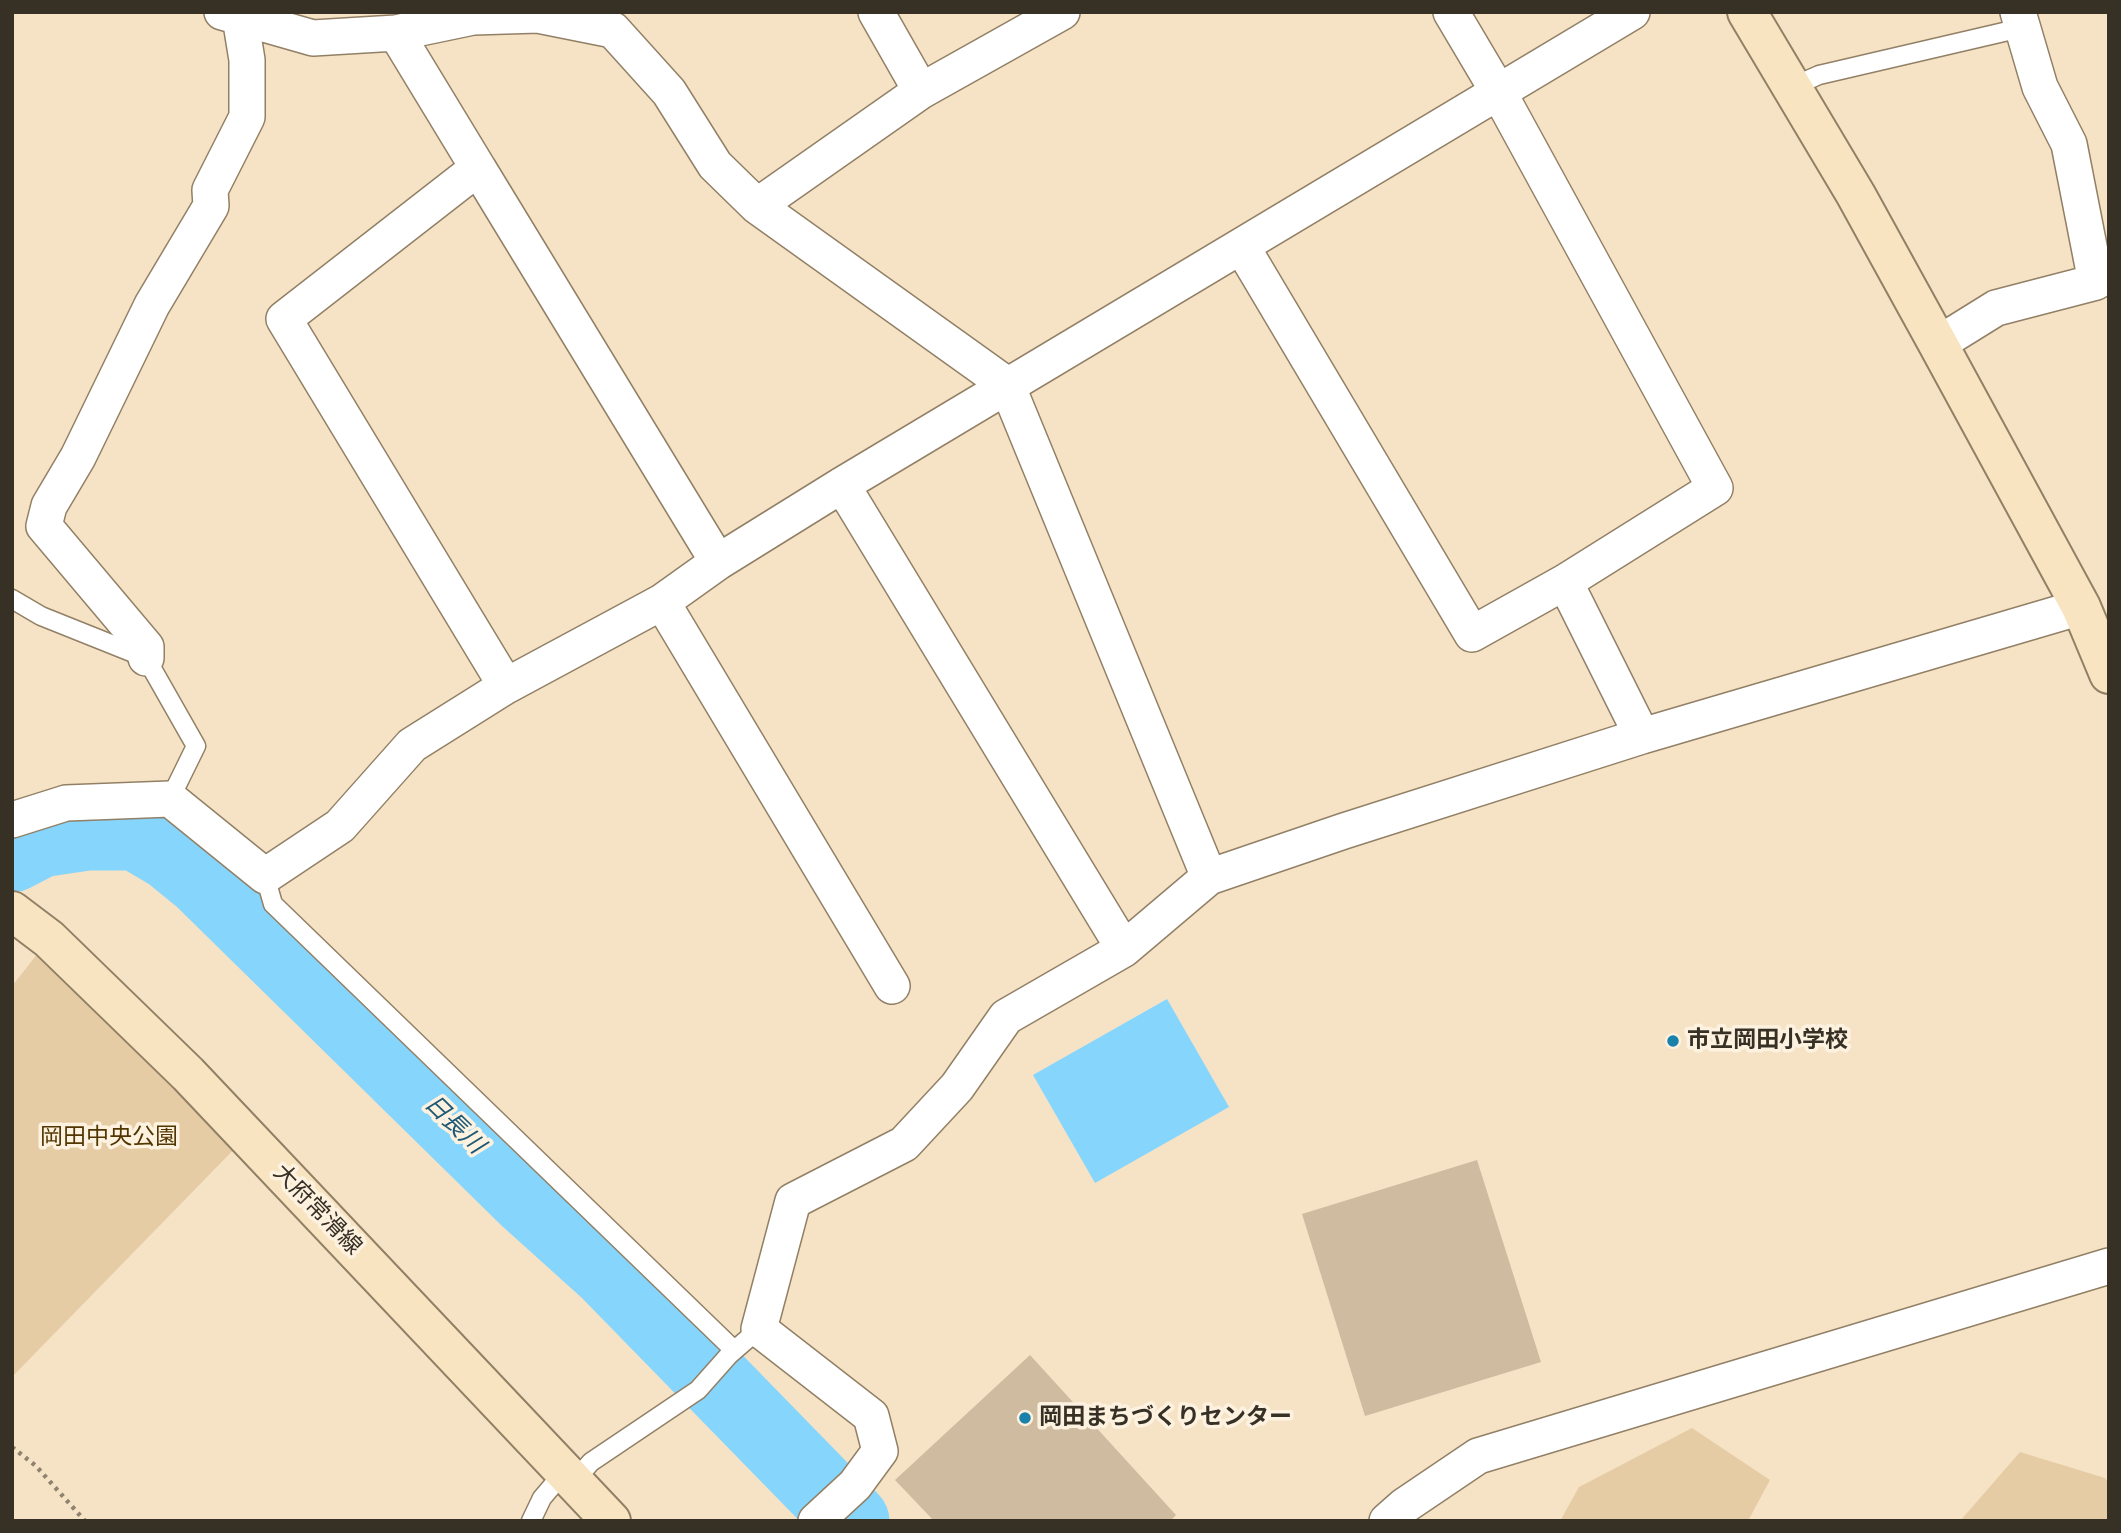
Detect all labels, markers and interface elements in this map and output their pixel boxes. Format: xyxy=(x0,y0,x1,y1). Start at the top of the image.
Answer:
place label: 市立岡田小学校 xyxy=(1687,1027,1848,1055)
marker: 市立岡田小学校 xyxy=(1665,1033,1681,1049)
water label: 日長川 xyxy=(418,1090,490,1160)
park label: 岡田中央公園 xyxy=(40,1124,178,1152)
street label: 大府常滑線 xyxy=(267,1159,367,1261)
place label: 岡田まちづくりセンター xyxy=(1039,1404,1292,1432)
marker: 岡田まちづくりセンター xyxy=(1017,1410,1033,1426)

